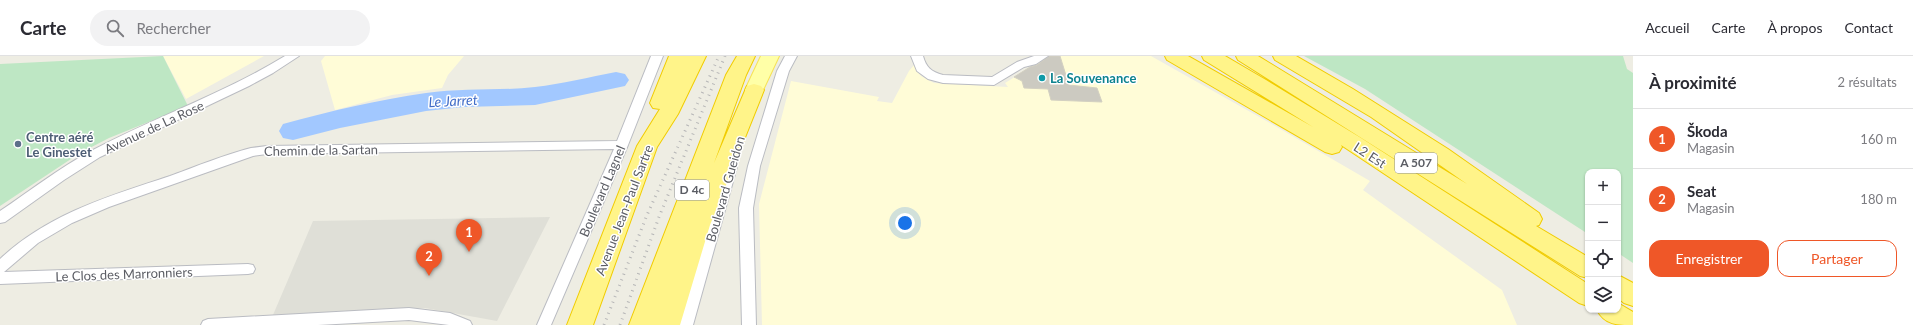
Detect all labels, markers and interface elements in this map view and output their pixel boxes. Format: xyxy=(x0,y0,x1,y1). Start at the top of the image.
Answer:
search box xyxy=(90,10,370,46)
text: Carte xyxy=(20,16,66,39)
icon: search xyxy=(104,17,126,39)
text: Rechercher xyxy=(136,19,211,37)
text: Accueil xyxy=(1645,19,1690,36)
text: Carte xyxy=(1712,19,1745,36)
text: À propos xyxy=(1767,19,1822,36)
text: Contact xyxy=(1844,19,1893,36)
place label: La Souvenance xyxy=(1050,70,1136,86)
text: À proximité xyxy=(1649,72,1737,93)
marker: La Souvenance xyxy=(1037,73,1047,83)
text: 2 résultats xyxy=(1838,74,1897,90)
water label: Le Jarret xyxy=(428,91,478,110)
street label: Avenue de La Rose xyxy=(102,97,206,157)
text: Škoda xyxy=(1687,122,1728,140)
place label: Centre aéré Le Ginestet xyxy=(26,129,93,160)
text: 1 xyxy=(1658,131,1666,147)
text: 160 m xyxy=(1860,131,1897,147)
street label: Boulevard Gueidon xyxy=(702,134,748,244)
marker: Centre aéré Le Ginestet xyxy=(13,139,23,149)
street label: L2 Est xyxy=(1351,139,1389,171)
text: Magasin xyxy=(1687,140,1735,156)
street label: Chemin de la Sartan xyxy=(264,141,378,159)
street label: Avenue Jean-Paul Sartre xyxy=(592,142,656,278)
street label: Boulevard Lagnel xyxy=(576,143,628,239)
road number: A 507 xyxy=(1395,153,1437,173)
map controls xyxy=(1585,169,1621,313)
button: + xyxy=(1585,169,1621,205)
road number: D 4c xyxy=(675,180,709,200)
text: Seat xyxy=(1687,182,1716,200)
text: 2 xyxy=(1658,191,1666,207)
text: 180 m xyxy=(1860,191,1897,207)
text: Magasin xyxy=(1687,200,1735,216)
button: − xyxy=(1585,205,1621,241)
your location xyxy=(895,213,915,233)
pin: 1 xyxy=(456,219,482,252)
button: Enregistrer xyxy=(1649,240,1769,277)
button: Partager xyxy=(1777,240,1897,277)
button: locate xyxy=(1585,241,1621,277)
pin: 2 xyxy=(416,243,442,276)
street label: Le Clos des Marronniers xyxy=(55,264,193,284)
button: layers xyxy=(1585,277,1621,313)

